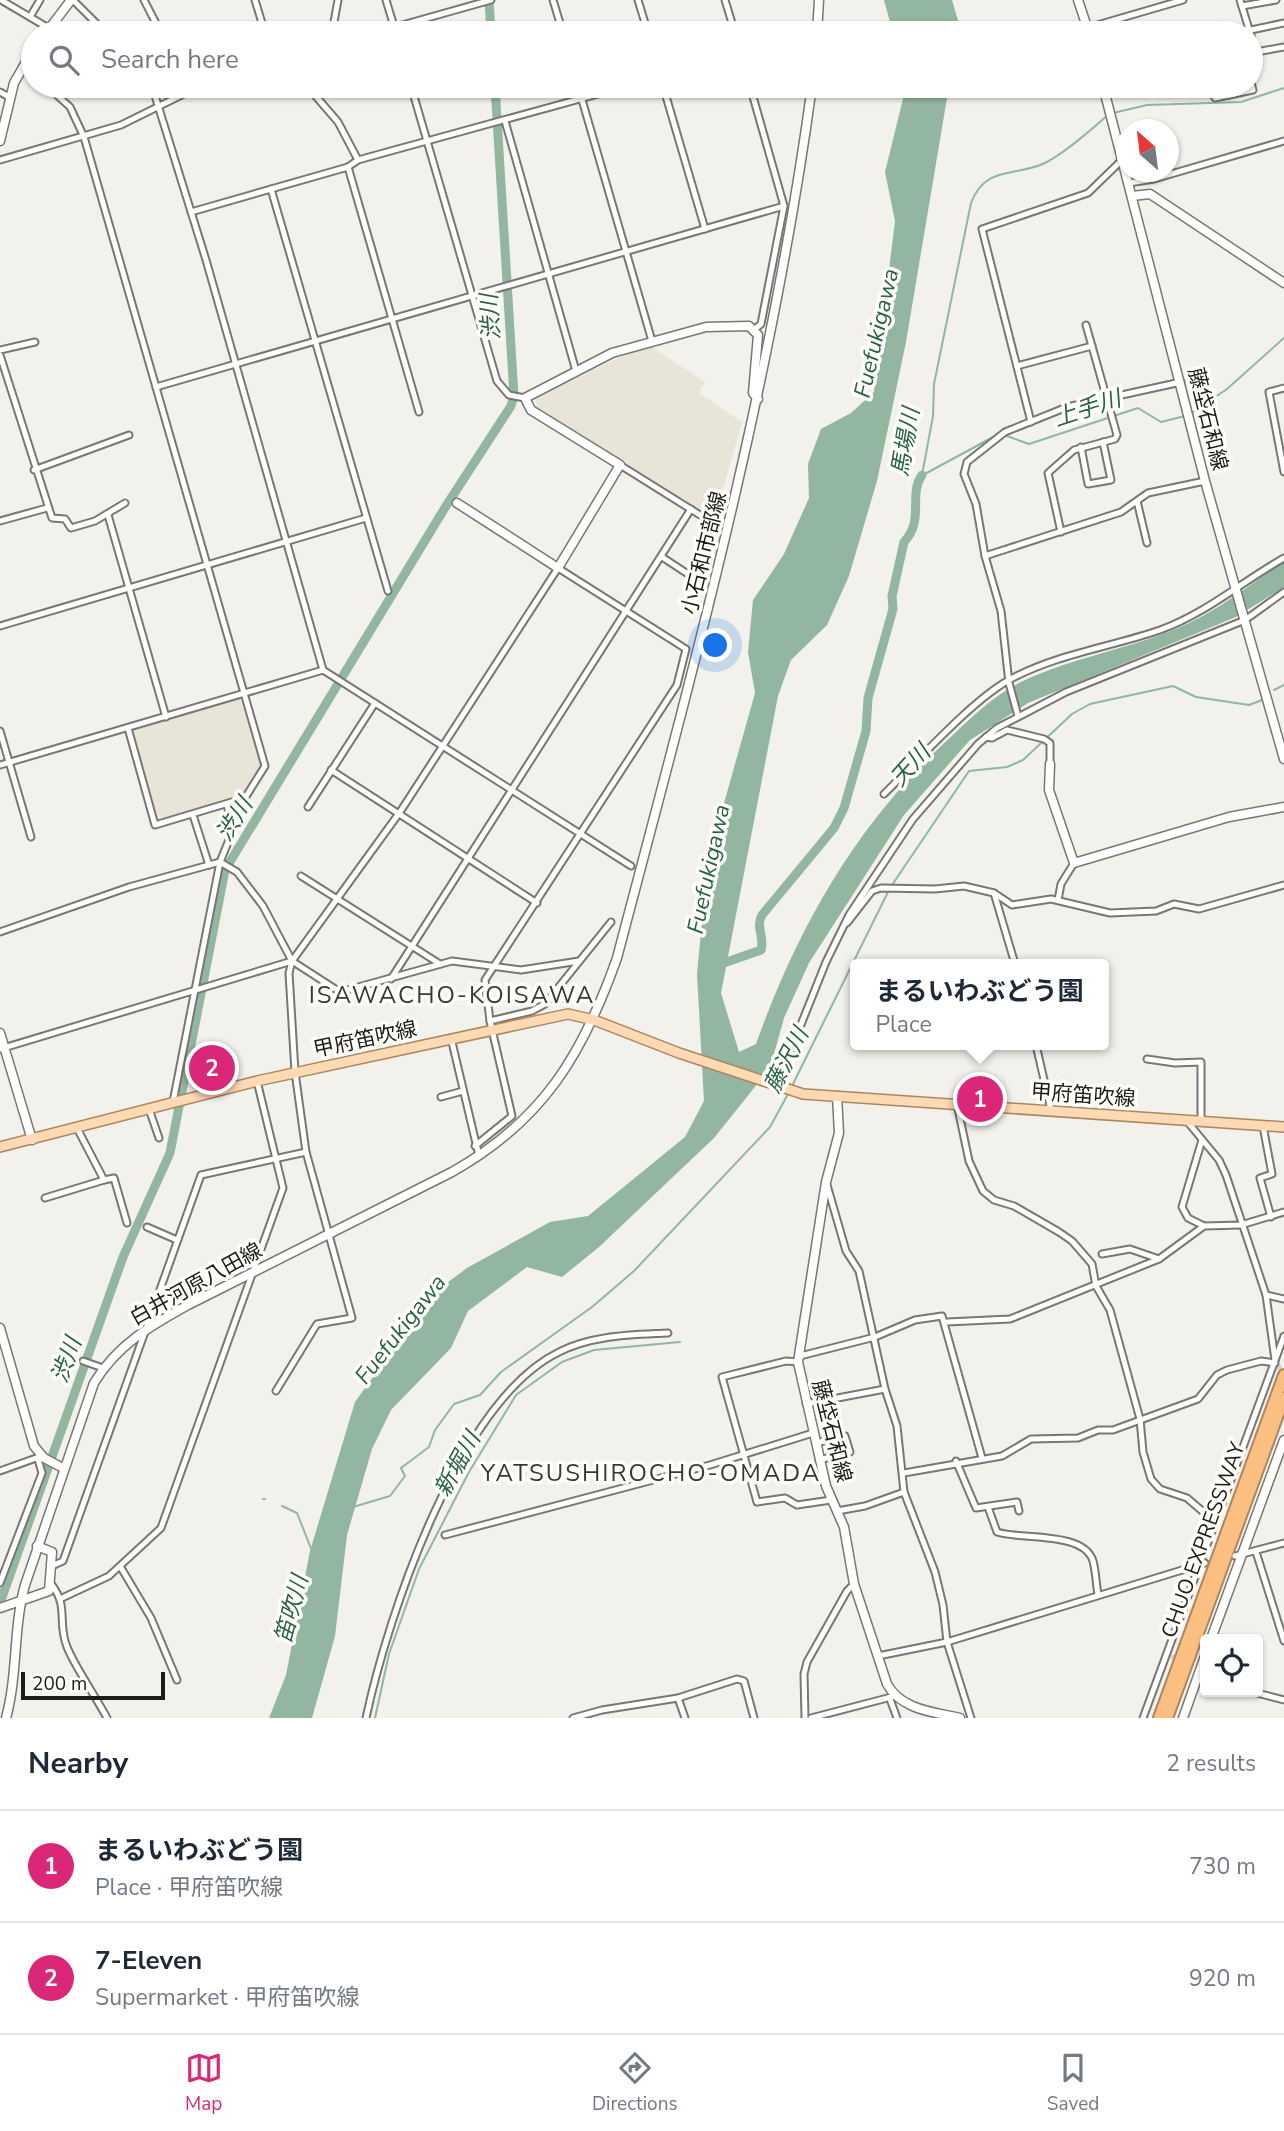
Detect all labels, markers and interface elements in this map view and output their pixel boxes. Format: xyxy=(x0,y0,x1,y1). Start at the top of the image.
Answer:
search box xyxy=(21,21,1263,98)
icon: search xyxy=(45,41,83,79)
text: Search here xyxy=(101,42,239,77)
north arrow xyxy=(1116,119,1179,182)
water label: Fuefukigawa xyxy=(847,265,906,401)
water label: 渋川 xyxy=(473,290,508,341)
street label: 藤垈石和線 xyxy=(1182,365,1234,473)
water label: 上手川 xyxy=(1050,382,1128,434)
water label: 馬場川 xyxy=(884,402,927,479)
street label: 小石和市部線 xyxy=(675,488,733,618)
your location xyxy=(698,628,732,662)
water label: 天川 xyxy=(883,736,939,793)
water label: 渋川 xyxy=(209,789,261,847)
water label: Fuefukigawa xyxy=(680,801,737,937)
popup xyxy=(850,959,1109,1050)
text: まるいわぶどう園 xyxy=(875,974,1084,1009)
district label: ISAWACHO-KOISAWA xyxy=(309,979,595,1011)
text: Place xyxy=(875,1009,932,1040)
street label: 甲府笛吹線 xyxy=(311,1014,419,1064)
water label: 藤沢川 xyxy=(757,1020,817,1098)
pin: 2 xyxy=(189,1042,235,1094)
pin: 1 xyxy=(957,1073,1003,1125)
street label: 甲府笛吹線 xyxy=(1030,1077,1136,1113)
street label: 白井河原八田線 xyxy=(125,1236,267,1332)
water label: Fuefukigawa xyxy=(348,1268,453,1391)
water label: 渋川 xyxy=(44,1330,90,1387)
street label: 藤垈石和線 xyxy=(806,1377,858,1485)
water label: 新堀川 xyxy=(427,1424,489,1502)
street label: CHUO EXPRESSWAY xyxy=(1155,1438,1252,1642)
district label: YATSUSHIROCHO-OMADA xyxy=(480,1457,821,1489)
water label: 笛吹川 xyxy=(268,1569,316,1646)
map controls xyxy=(1200,1634,1263,1697)
button: locate xyxy=(1200,1634,1263,1697)
scale bar xyxy=(21,1669,164,1701)
text: 200 m xyxy=(32,1671,87,1697)
text: Nearby xyxy=(28,1743,128,1784)
text: 2 results xyxy=(1166,1748,1256,1779)
text: まるいわぶどう園 xyxy=(95,1833,303,1868)
text: 1 xyxy=(44,1851,58,1882)
text: 730 m xyxy=(1189,1851,1256,1882)
text: Place · 甲府笛吹線 xyxy=(95,1872,283,1903)
text: 7-Eleven xyxy=(95,1943,202,1978)
text: 2 xyxy=(44,1963,58,1994)
text: 920 m xyxy=(1189,1963,1256,1994)
text: Supermarket · 甲府笛吹線 xyxy=(95,1982,360,2013)
tab: Map xyxy=(185,2049,223,2117)
tab: Directions xyxy=(592,2049,678,2117)
tab: Saved xyxy=(1047,2049,1099,2117)

